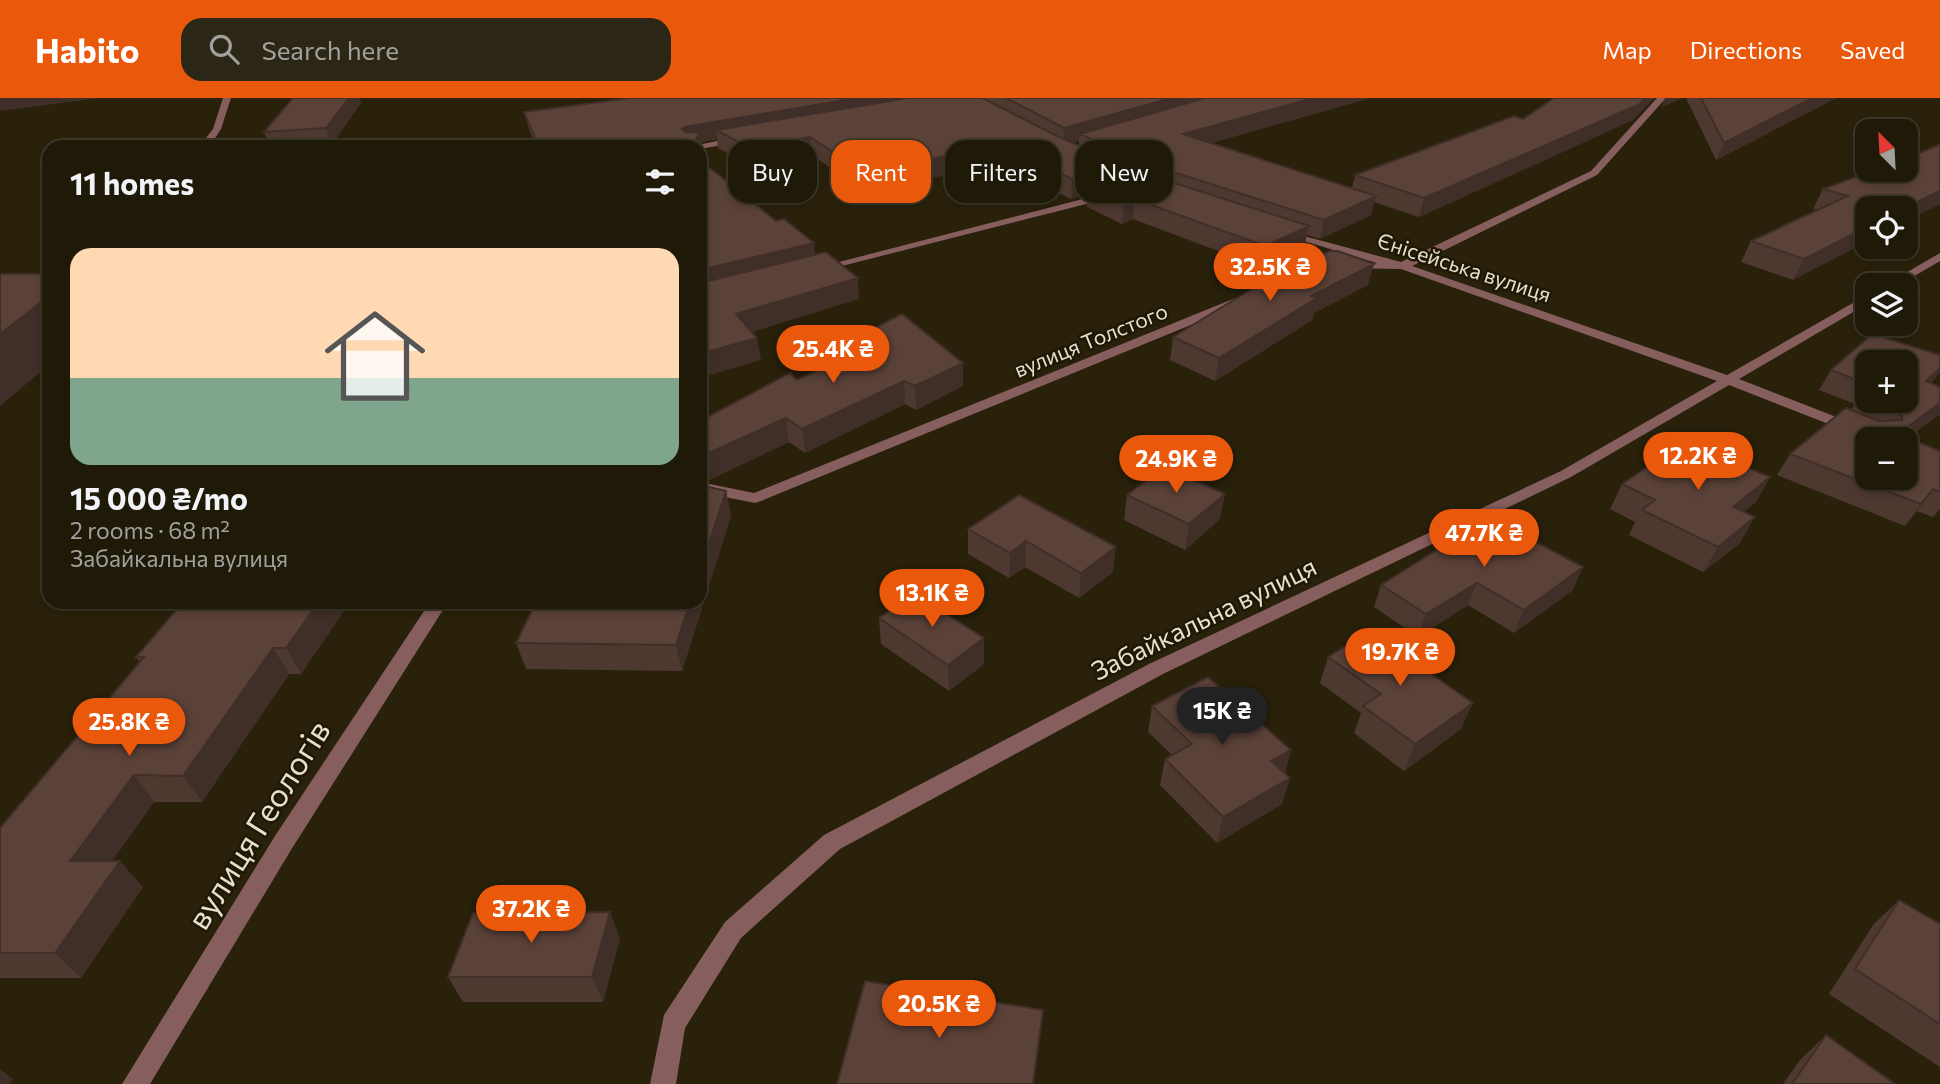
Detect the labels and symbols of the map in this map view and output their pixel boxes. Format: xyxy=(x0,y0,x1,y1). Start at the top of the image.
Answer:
north arrow xyxy=(1855,119,1918,182)
street label: Єнісейська вулиця xyxy=(1374,227,1555,306)
pin: 32.5K ₴ xyxy=(1205,244,1335,303)
street label: вулиця Толстого xyxy=(1010,297,1171,382)
pin: 25.4K ₴ xyxy=(768,326,898,385)
pin: 12.2K ₴ xyxy=(1633,432,1763,492)
pin: 24.9K ₴ xyxy=(1111,436,1241,495)
pin: 47.7K ₴ xyxy=(1419,510,1549,569)
street label: Забайкальна вулиця xyxy=(1086,550,1321,686)
pin: 13.1K ₴ xyxy=(867,570,997,629)
pin: 19.7K ₴ xyxy=(1335,628,1465,688)
pin: 15K ₴ xyxy=(1173,688,1271,747)
pin: 25.8K ₴ xyxy=(64,698,194,758)
street label: вулиця Геологів xyxy=(177,712,338,936)
pin: 37.2K ₴ xyxy=(466,886,596,945)
pin: 20.5K ₴ xyxy=(874,981,1004,1040)

